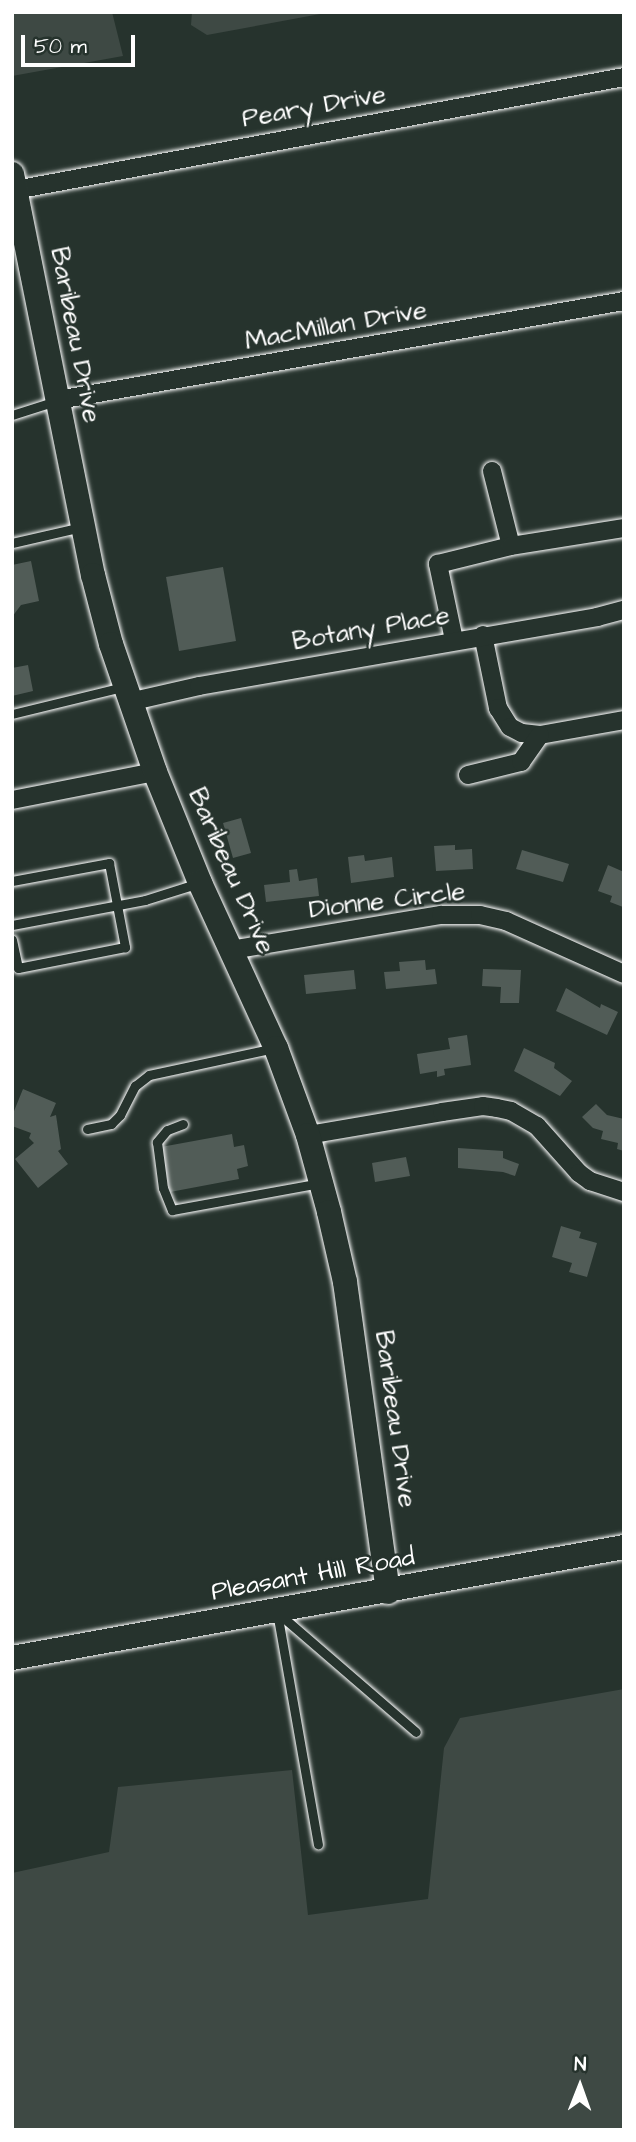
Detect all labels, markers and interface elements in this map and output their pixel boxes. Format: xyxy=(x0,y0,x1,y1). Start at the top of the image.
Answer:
scale bar xyxy=(24,21,138,65)
text: 50 m xyxy=(34,32,87,61)
street label: Peary Drive xyxy=(240,79,388,135)
street label: Baribeau Drive xyxy=(43,245,107,425)
street label: MacMillan Drive xyxy=(243,295,429,357)
street label: Botany Place xyxy=(290,600,452,658)
street label: Baribeau Drive xyxy=(181,783,281,959)
street label: Dionne Circle xyxy=(307,876,467,926)
street label: Baribeau Drive xyxy=(367,1329,423,1509)
street label: Pleasant Hill Road xyxy=(209,1542,417,1608)
north arrow xyxy=(545,2051,615,2121)
text: N xyxy=(574,2051,587,2078)

